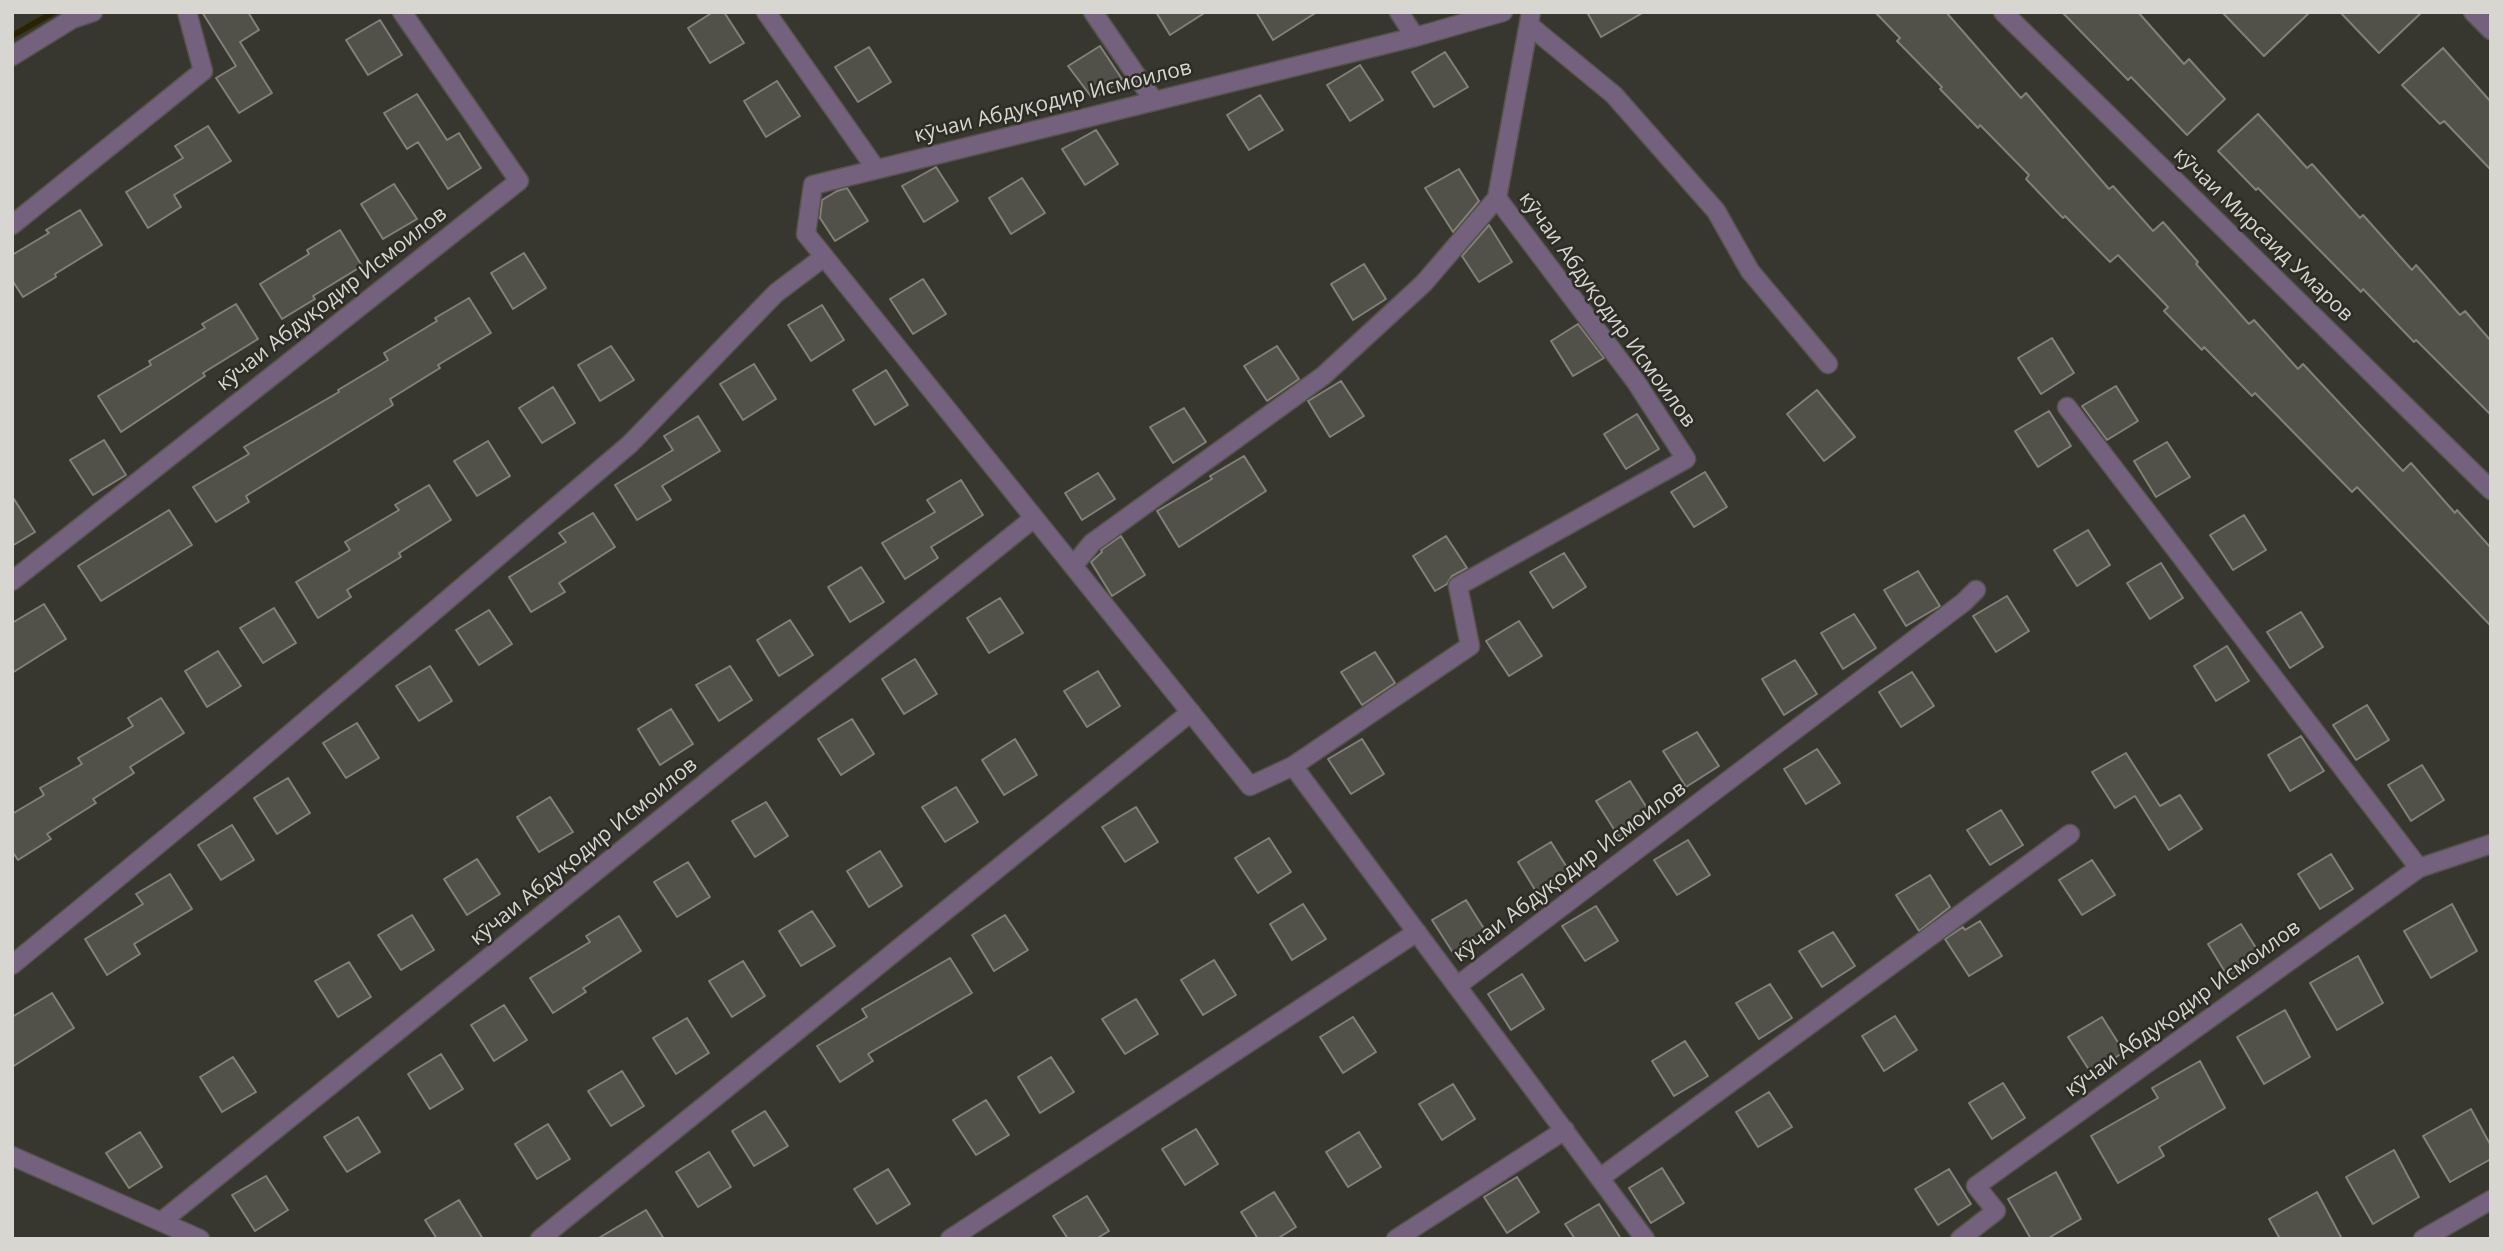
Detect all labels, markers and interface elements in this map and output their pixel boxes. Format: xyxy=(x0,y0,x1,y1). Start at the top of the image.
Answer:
street label: кӯчаи Абдуқодир Исмоилов xyxy=(912,55,1194,149)
street label: кӯчаи Мирсаид Умаров xyxy=(2168,143,2358,327)
street label: кӯчаи Абдуқодир Исмоилов xyxy=(1513,187,1701,433)
street label: кӯчаи Абдуқодир Исмоилов xyxy=(212,201,452,397)
street label: кӯчаи Абдуқодир Исмоилов xyxy=(465,753,703,951)
street label: кӯчаи Абдуқодир Исмоилов xyxy=(1449,776,1691,968)
street label: кӯчаи Абдуқодир Исмоилов xyxy=(2060,915,2306,1103)

